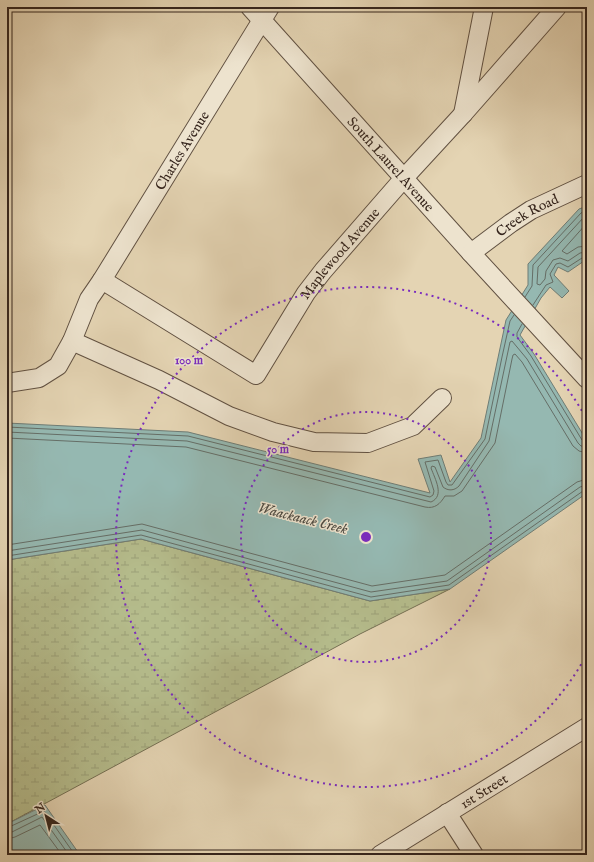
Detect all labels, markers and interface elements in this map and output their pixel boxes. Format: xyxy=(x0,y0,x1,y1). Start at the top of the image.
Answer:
street label: Charles Avenue xyxy=(151,108,214,194)
street label: South Laurel Avenue xyxy=(343,113,438,216)
street label: Creek Road xyxy=(493,190,562,241)
street label: Maplewood Avenue xyxy=(296,204,384,303)
text: 100 m xyxy=(175,353,204,368)
text: 50 m xyxy=(267,442,290,457)
water label: Waackaack Creek xyxy=(256,498,350,539)
centre of rings xyxy=(359,530,373,544)
street label: 1st Street xyxy=(457,770,512,813)
north arrow xyxy=(26,796,66,836)
text: N xyxy=(32,800,49,818)

